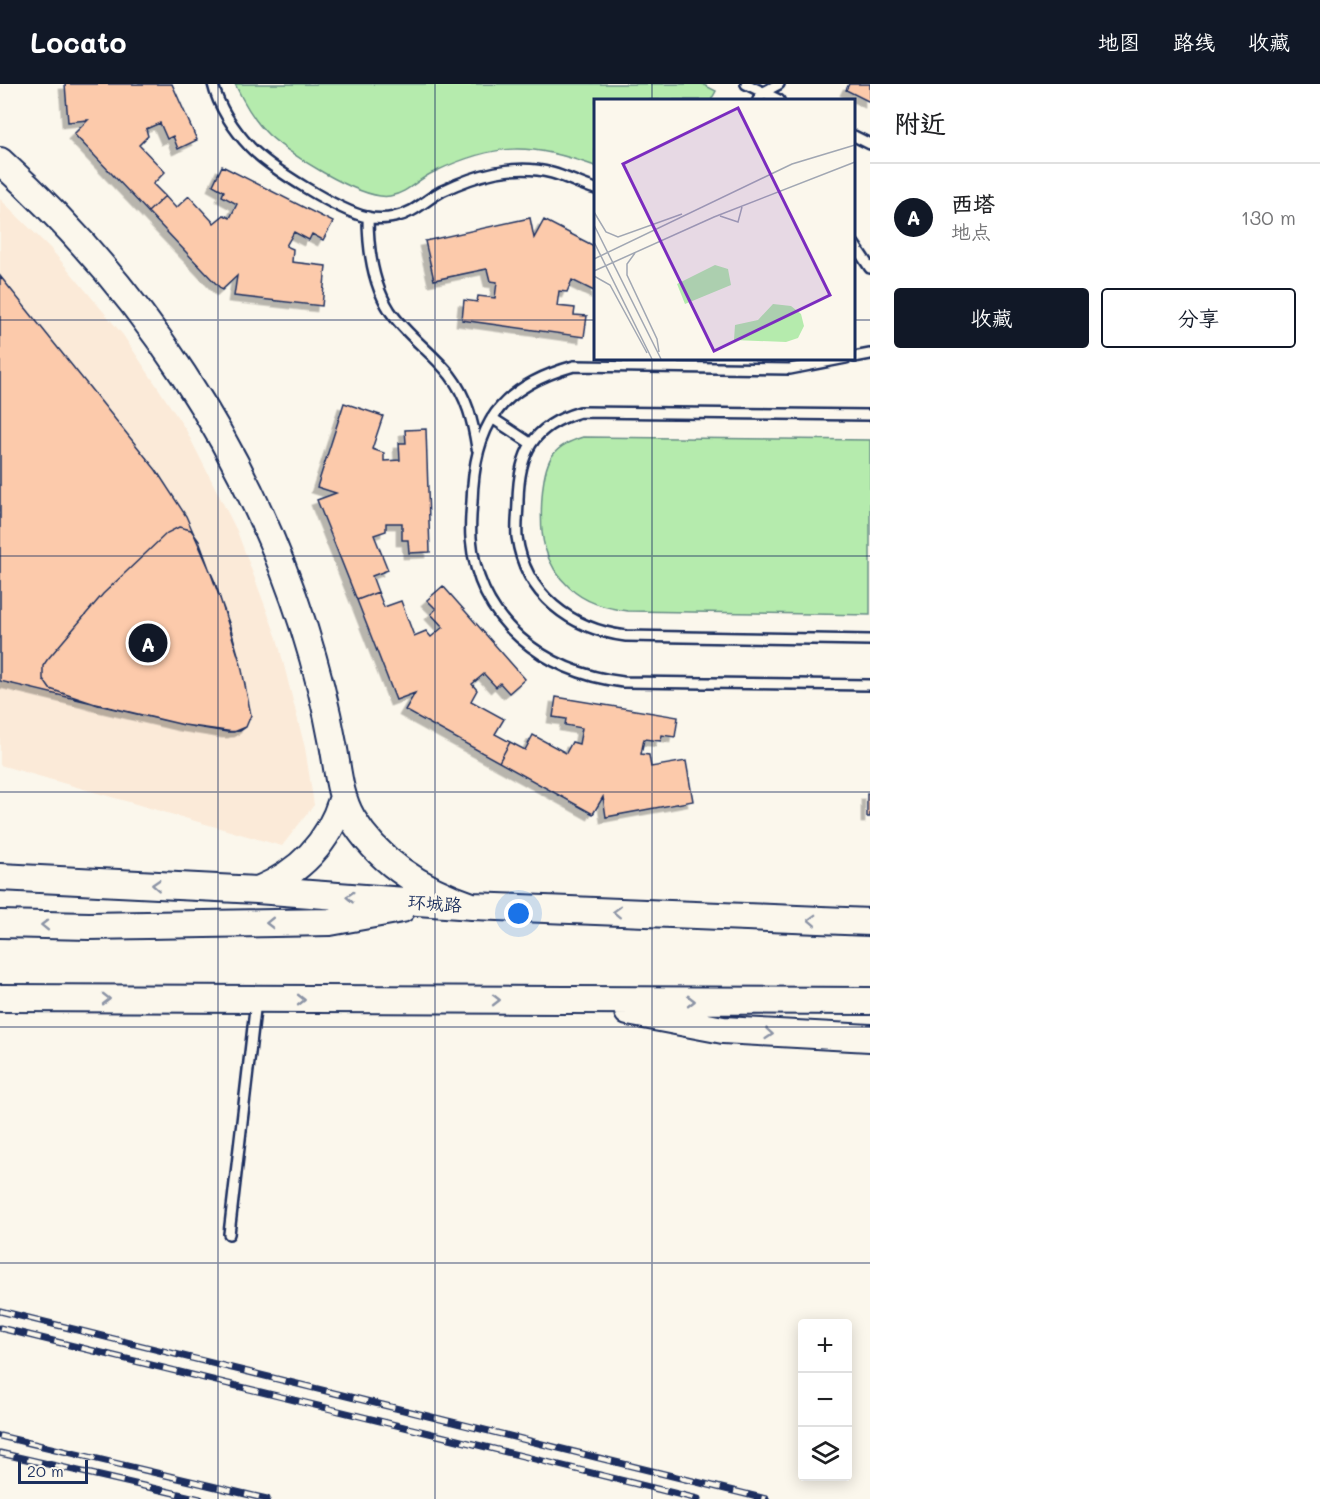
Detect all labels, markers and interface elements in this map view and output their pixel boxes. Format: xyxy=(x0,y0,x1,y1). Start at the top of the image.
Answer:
text: Locato xyxy=(30,24,127,60)
text: 地图 xyxy=(1098,28,1140,55)
text: 路线 xyxy=(1173,28,1215,55)
text: 收藏 xyxy=(1248,28,1290,55)
inset map xyxy=(594,99,855,360)
text: 附近 xyxy=(894,106,946,140)
text: 西塔 xyxy=(951,189,995,218)
text: A xyxy=(907,204,920,230)
text: 130 m xyxy=(1241,204,1296,230)
text: 地点 xyxy=(951,218,991,244)
button: 收藏 xyxy=(894,288,1089,348)
button: 分享 xyxy=(1101,288,1296,348)
pin: A xyxy=(128,620,168,666)
one-way arrow xyxy=(151,878,160,891)
street label: 环城路 xyxy=(407,889,463,917)
one-way arrow xyxy=(346,891,355,904)
your location xyxy=(504,899,533,928)
one-way arrow xyxy=(612,906,621,918)
one-way arrow xyxy=(807,914,816,926)
one-way arrow xyxy=(266,916,275,929)
one-way arrow xyxy=(40,919,49,932)
one-way arrow xyxy=(101,993,110,1005)
one-way arrow xyxy=(296,994,305,1006)
one-way arrow xyxy=(491,994,500,1006)
one-way arrow xyxy=(686,995,695,1007)
one-way arrow xyxy=(764,1027,773,1040)
map controls xyxy=(798,1319,852,1481)
button: + xyxy=(798,1319,852,1373)
button: − xyxy=(798,1373,852,1427)
button: layers xyxy=(798,1427,852,1481)
scale bar xyxy=(18,1457,88,1484)
text: 20 m xyxy=(27,1460,64,1481)

